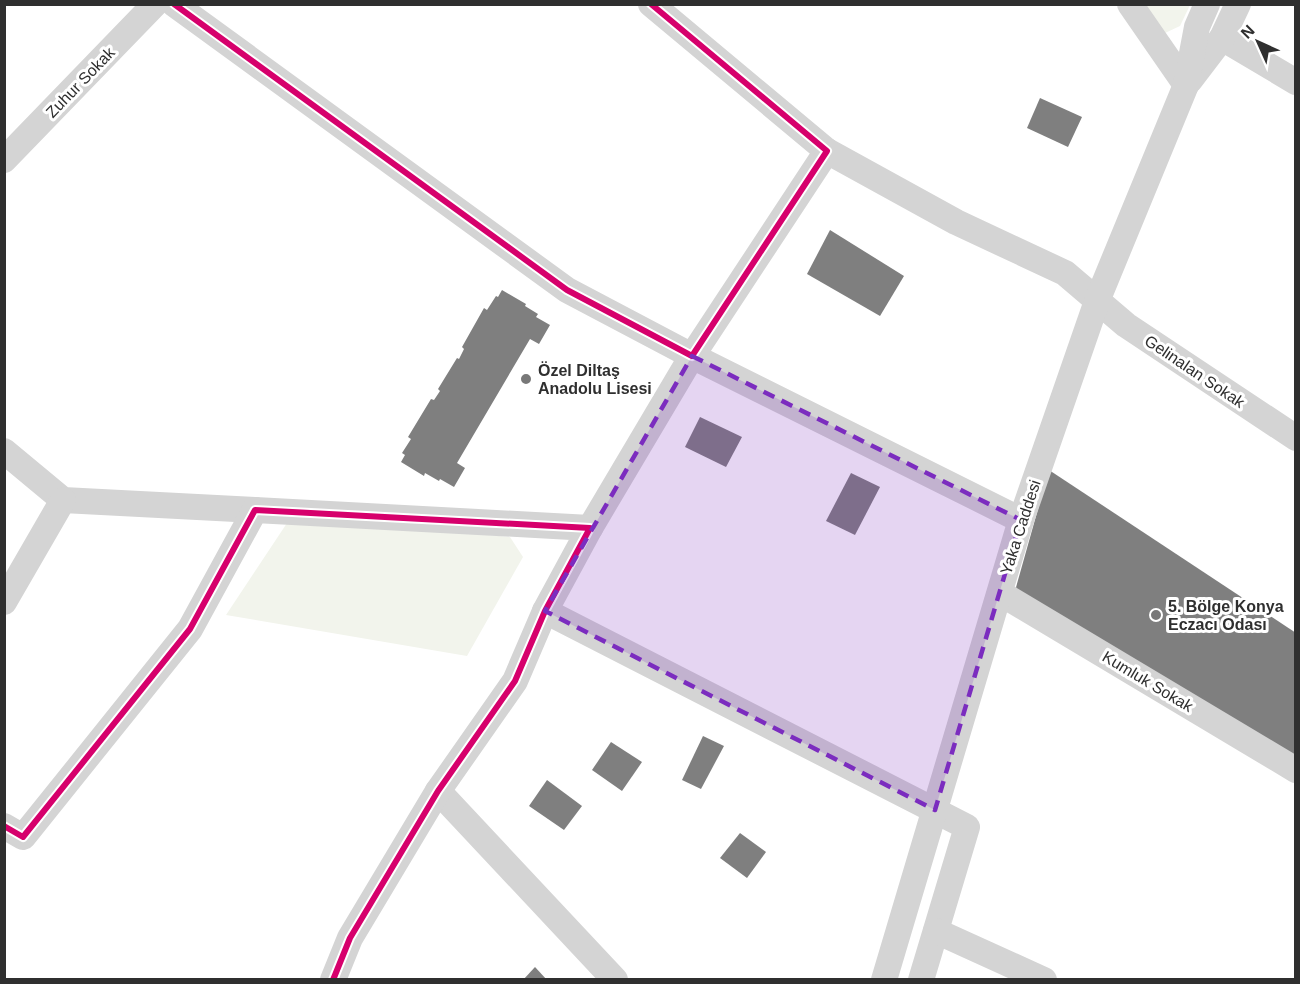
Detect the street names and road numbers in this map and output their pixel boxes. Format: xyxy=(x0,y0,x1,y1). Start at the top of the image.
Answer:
street label: Zuhur Sokak xyxy=(43,43,119,121)
street label: Gelinalan Sokak xyxy=(1142,332,1249,412)
street label: Yaka Caddesi xyxy=(997,478,1044,577)
street label: Kumluk Sokak xyxy=(1100,648,1197,716)

